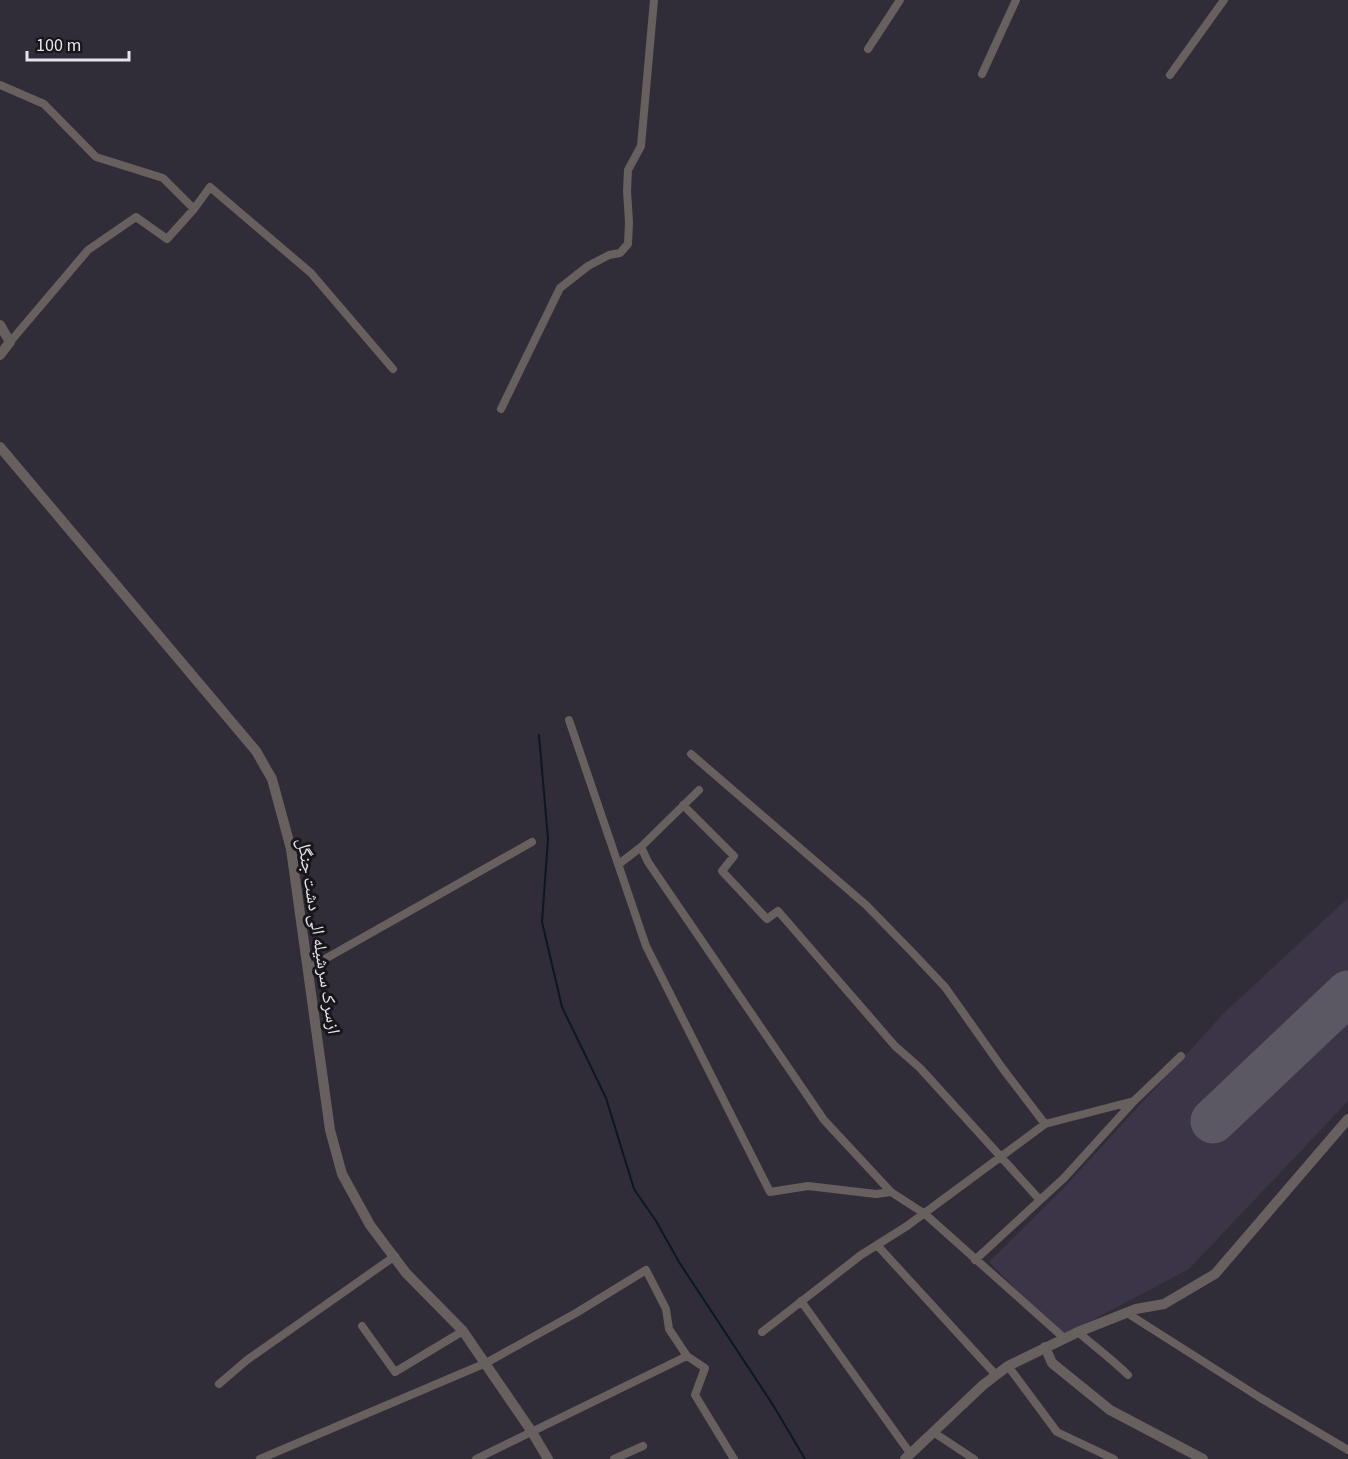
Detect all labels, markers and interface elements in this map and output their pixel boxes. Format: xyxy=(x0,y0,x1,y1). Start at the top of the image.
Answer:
scale bar xyxy=(27,24,129,62)
text: 100 m xyxy=(36,33,81,58)
street label: ازسرک سرشیله الی دشت جنگل xyxy=(291,836,346,1036)

